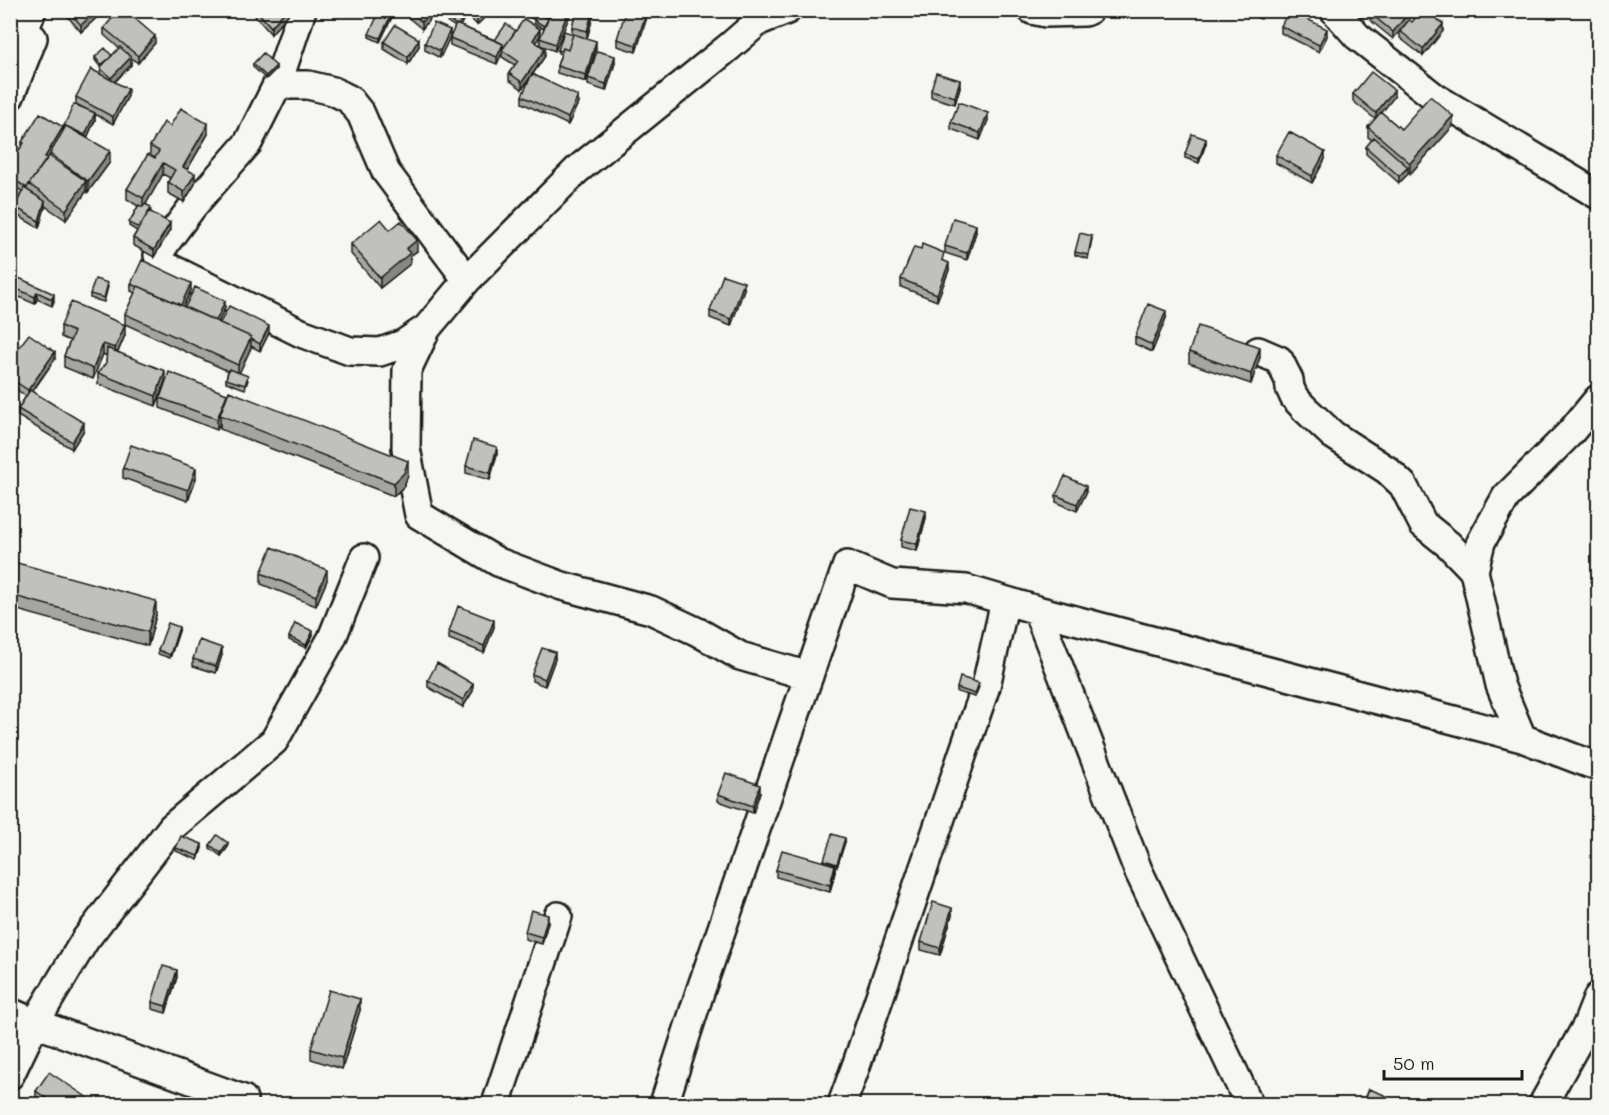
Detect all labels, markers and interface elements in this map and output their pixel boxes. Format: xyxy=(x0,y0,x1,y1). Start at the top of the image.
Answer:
scale bar xyxy=(1384,1043,1522,1081)
text: 50 m xyxy=(1393,1051,1435,1075)

